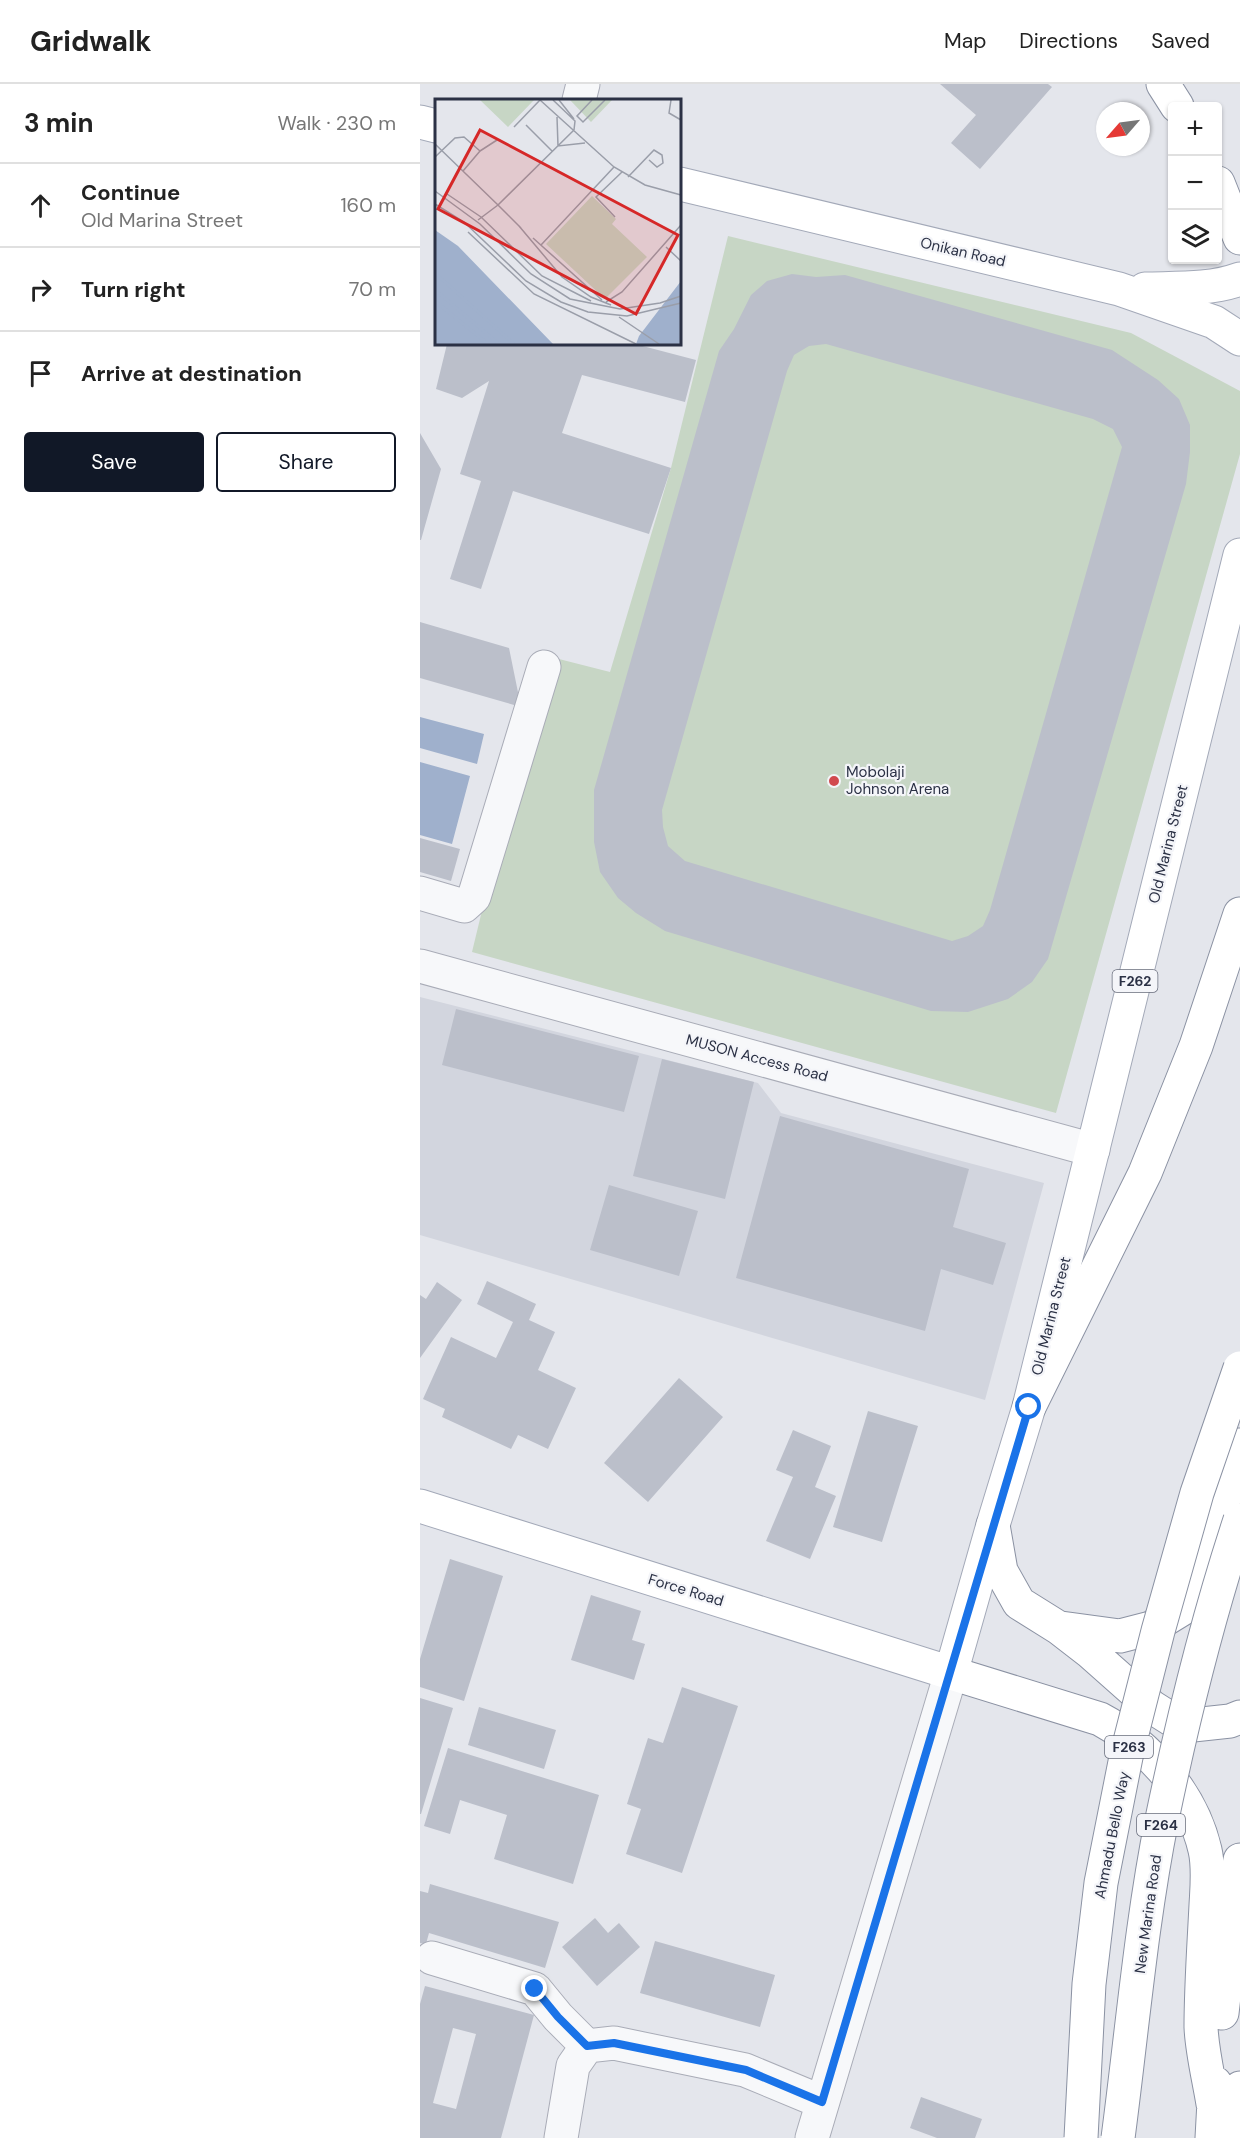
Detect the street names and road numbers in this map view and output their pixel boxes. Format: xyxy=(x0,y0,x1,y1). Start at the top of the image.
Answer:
street label: Onikan Road xyxy=(918,232,1008,272)
street label: Old Marina Street xyxy=(1144,782,1192,905)
road number: F262 xyxy=(1112,970,1158,992)
street label: MUSON Access Road xyxy=(684,1029,830,1087)
street label: Old Marina Street xyxy=(1027,1254,1075,1377)
street label: Force Road xyxy=(646,1569,726,1611)
road number: F263 xyxy=(1105,1736,1153,1758)
street label: Ahmadu Bello Way xyxy=(1090,1769,1134,1900)
road number: F264 xyxy=(1137,1814,1185,1836)
street label: New Marina Road xyxy=(1130,1853,1166,1975)

